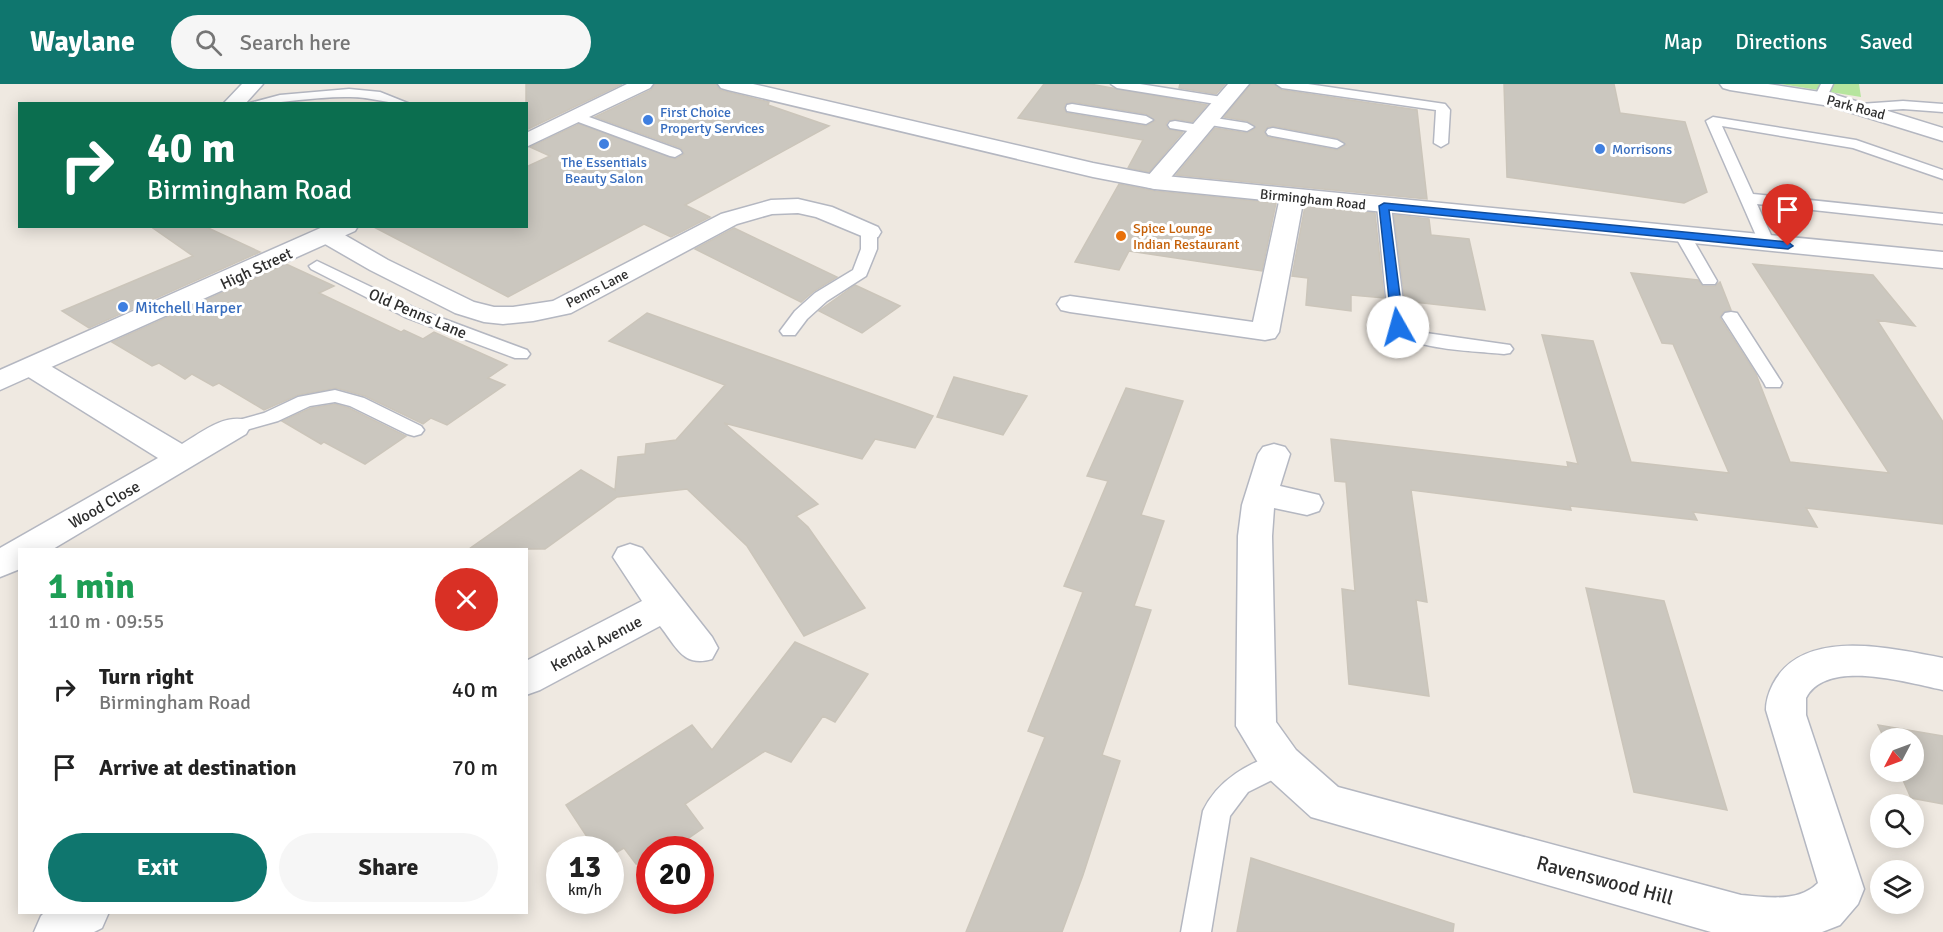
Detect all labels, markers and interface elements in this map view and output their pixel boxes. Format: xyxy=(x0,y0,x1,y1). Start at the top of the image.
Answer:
search box xyxy=(171,15,591,69)
text: Waylane xyxy=(30,25,135,59)
icon: search xyxy=(192,26,225,59)
text: Search here xyxy=(240,29,351,56)
text: Map xyxy=(1664,29,1702,55)
text: Directions xyxy=(1735,29,1827,55)
text: Saved xyxy=(1860,29,1913,55)
street label: Park Road xyxy=(1825,92,1887,123)
place label: First Choice Property Services xyxy=(660,104,764,137)
marker: First Choice Property Services xyxy=(641,113,655,127)
text: 40 m xyxy=(147,123,236,174)
icon: right xyxy=(48,126,126,204)
marker: The Essentials Beauty Salon xyxy=(597,137,611,151)
place label: Morrisons xyxy=(1612,141,1672,158)
marker: Morrisons xyxy=(1593,142,1607,156)
place label: The Essentials Beauty Salon xyxy=(561,154,647,187)
text: Birmingham Road xyxy=(147,174,352,207)
pin xyxy=(1762,184,1813,246)
street label: Birmingham Road xyxy=(1259,185,1367,214)
icon: arrive xyxy=(1771,193,1804,226)
place label: Spice Lounge Indian Restaurant xyxy=(1133,220,1240,253)
marker: Spice Lounge Indian Restaurant xyxy=(1114,229,1128,243)
street label: High Street xyxy=(217,243,296,294)
street label: Penns Lane xyxy=(563,265,631,311)
street label: Old Penns Lane xyxy=(365,284,470,344)
position arrow xyxy=(1366,295,1430,359)
place label: Mitchell Harper xyxy=(135,298,242,318)
marker: Mitchell Harper xyxy=(116,300,130,314)
street label: Wood Close xyxy=(65,476,144,533)
text: 1 min xyxy=(48,564,135,609)
button: close xyxy=(435,568,498,631)
text: 110 m · 09:55 xyxy=(48,609,164,634)
street label: Kendal Avenue xyxy=(547,611,646,676)
text: Turn right xyxy=(99,663,194,690)
icon: right xyxy=(48,673,81,706)
text: 40 m xyxy=(452,676,498,703)
text: Birmingham Road xyxy=(99,690,251,715)
north arrow xyxy=(1870,728,1924,782)
map controls xyxy=(1870,728,1924,914)
icon: arrive xyxy=(48,751,81,784)
text: Arrive at destination xyxy=(99,754,296,781)
text: 70 m xyxy=(452,754,498,781)
button: search xyxy=(1870,794,1924,848)
button: Exit xyxy=(48,833,267,902)
button: Share xyxy=(279,833,498,902)
speed limit sign: 20 xyxy=(636,836,714,914)
text: 13 xyxy=(569,849,601,886)
street label: Ravenswood Hill xyxy=(1534,850,1676,911)
button: layers xyxy=(1870,860,1924,914)
text: km/h xyxy=(568,881,602,899)

